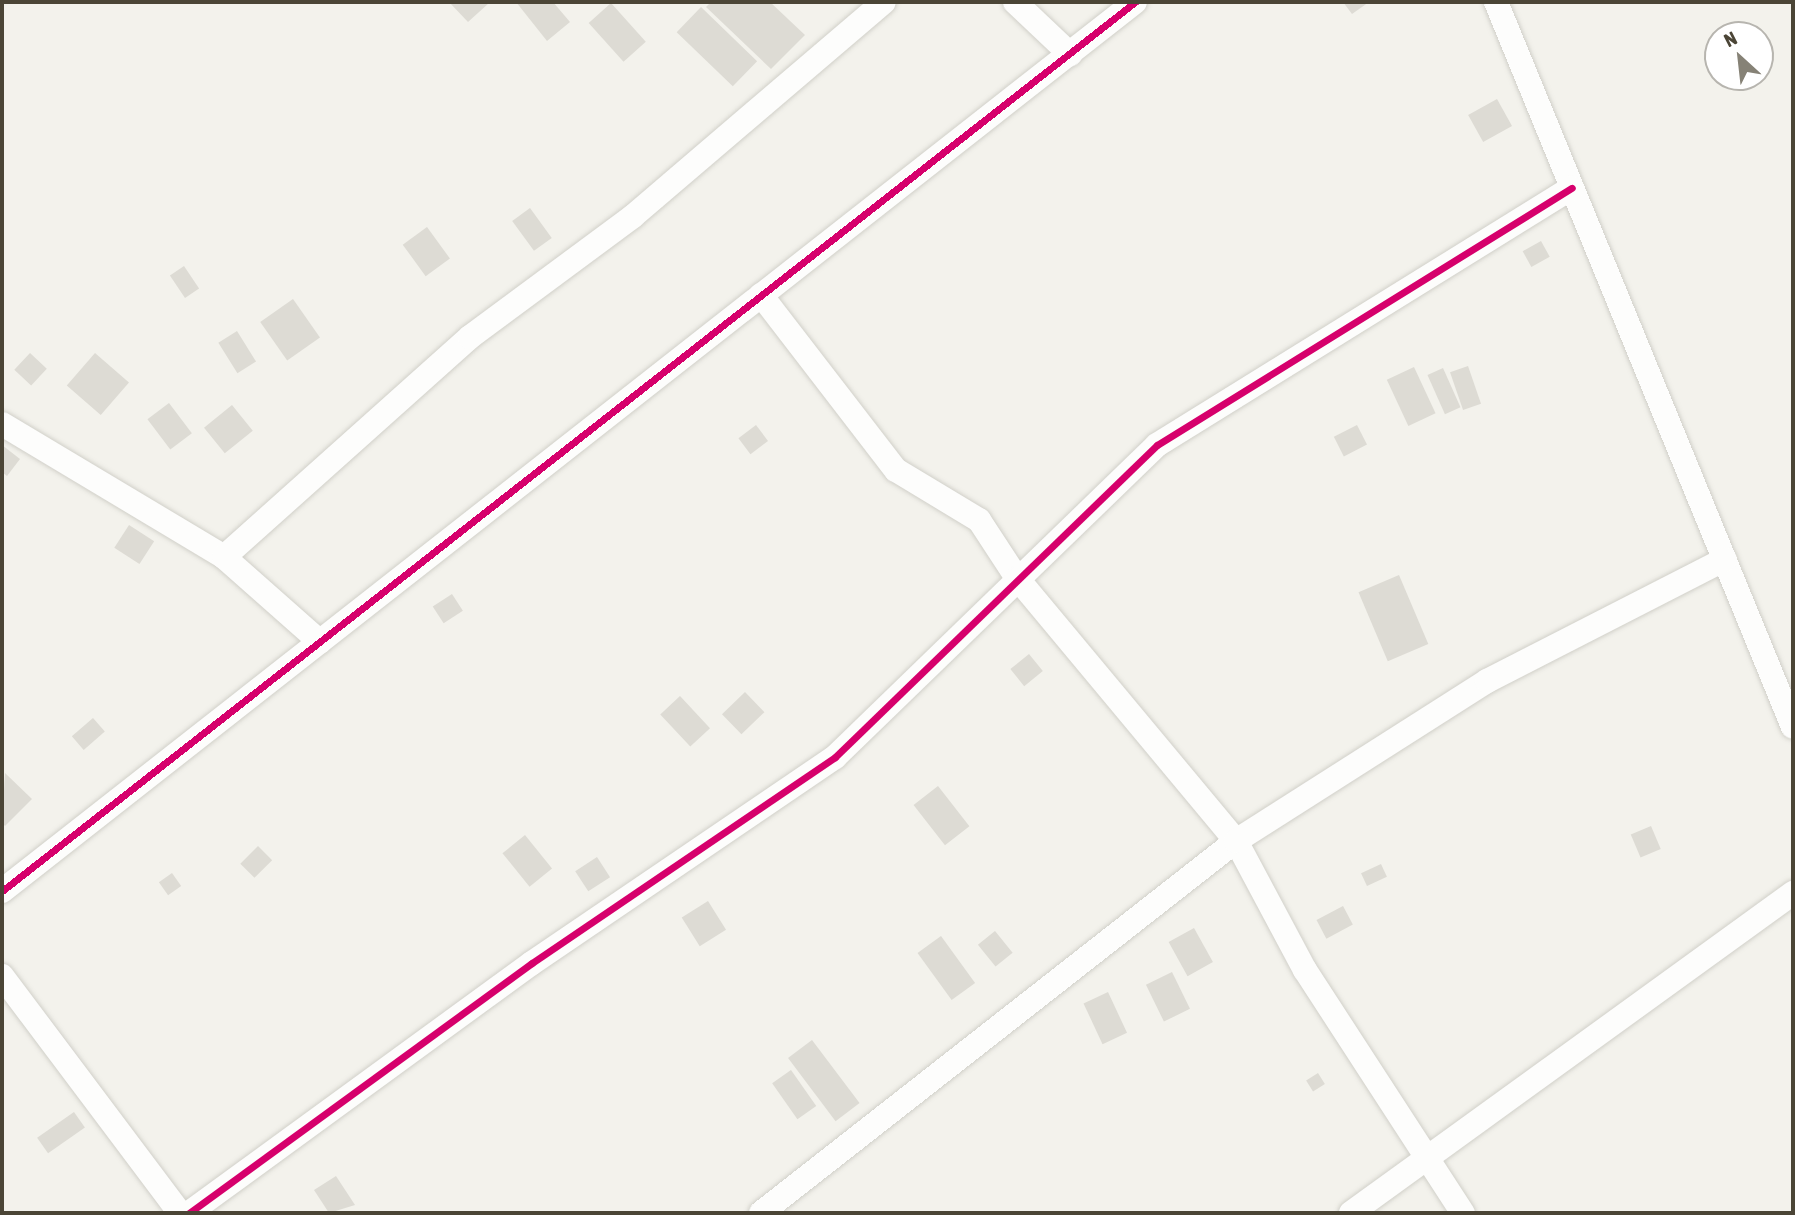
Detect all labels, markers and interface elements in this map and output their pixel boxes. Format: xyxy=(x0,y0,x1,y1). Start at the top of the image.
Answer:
north arrow xyxy=(1704,21,1774,91)
text: N xyxy=(1720,27,1740,51)

